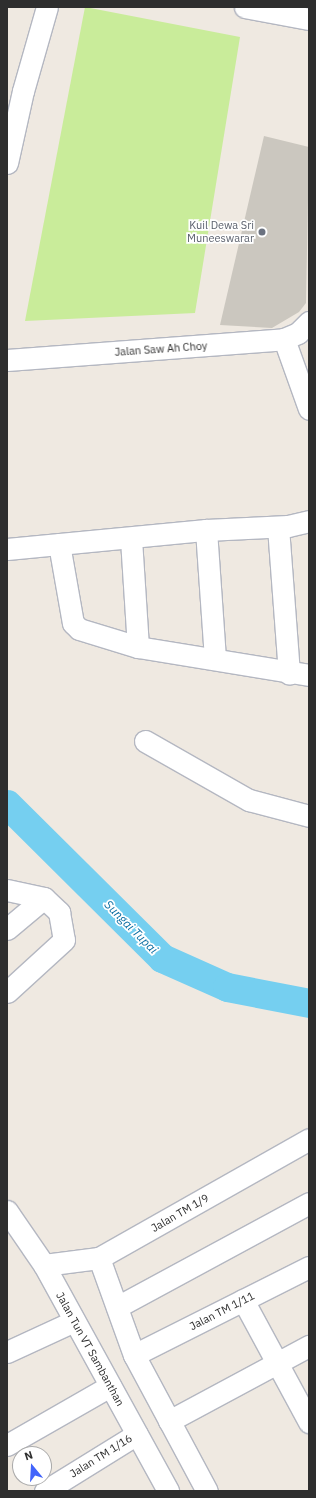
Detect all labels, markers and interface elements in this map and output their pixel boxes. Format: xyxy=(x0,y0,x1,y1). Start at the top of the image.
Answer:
place label: Kuil Dewa Sri Muneeswarar xyxy=(187,219,254,245)
marker: Kuil Dewa Sri Muneeswarar xyxy=(257,227,267,237)
street label: Jalan Saw Ah Choy xyxy=(114,339,208,359)
water label: Sungai Tupai xyxy=(101,897,161,957)
street label: Jalan TM 1/9 xyxy=(149,1191,211,1235)
street label: Jalan TM 1/11 xyxy=(187,1289,257,1333)
street label: Jalan Tun VT Sambanthan xyxy=(53,1290,127,1408)
street label: Jalan TM 1/16 xyxy=(67,1432,135,1480)
north arrow xyxy=(12,1446,52,1486)
text: N xyxy=(23,1448,35,1463)

